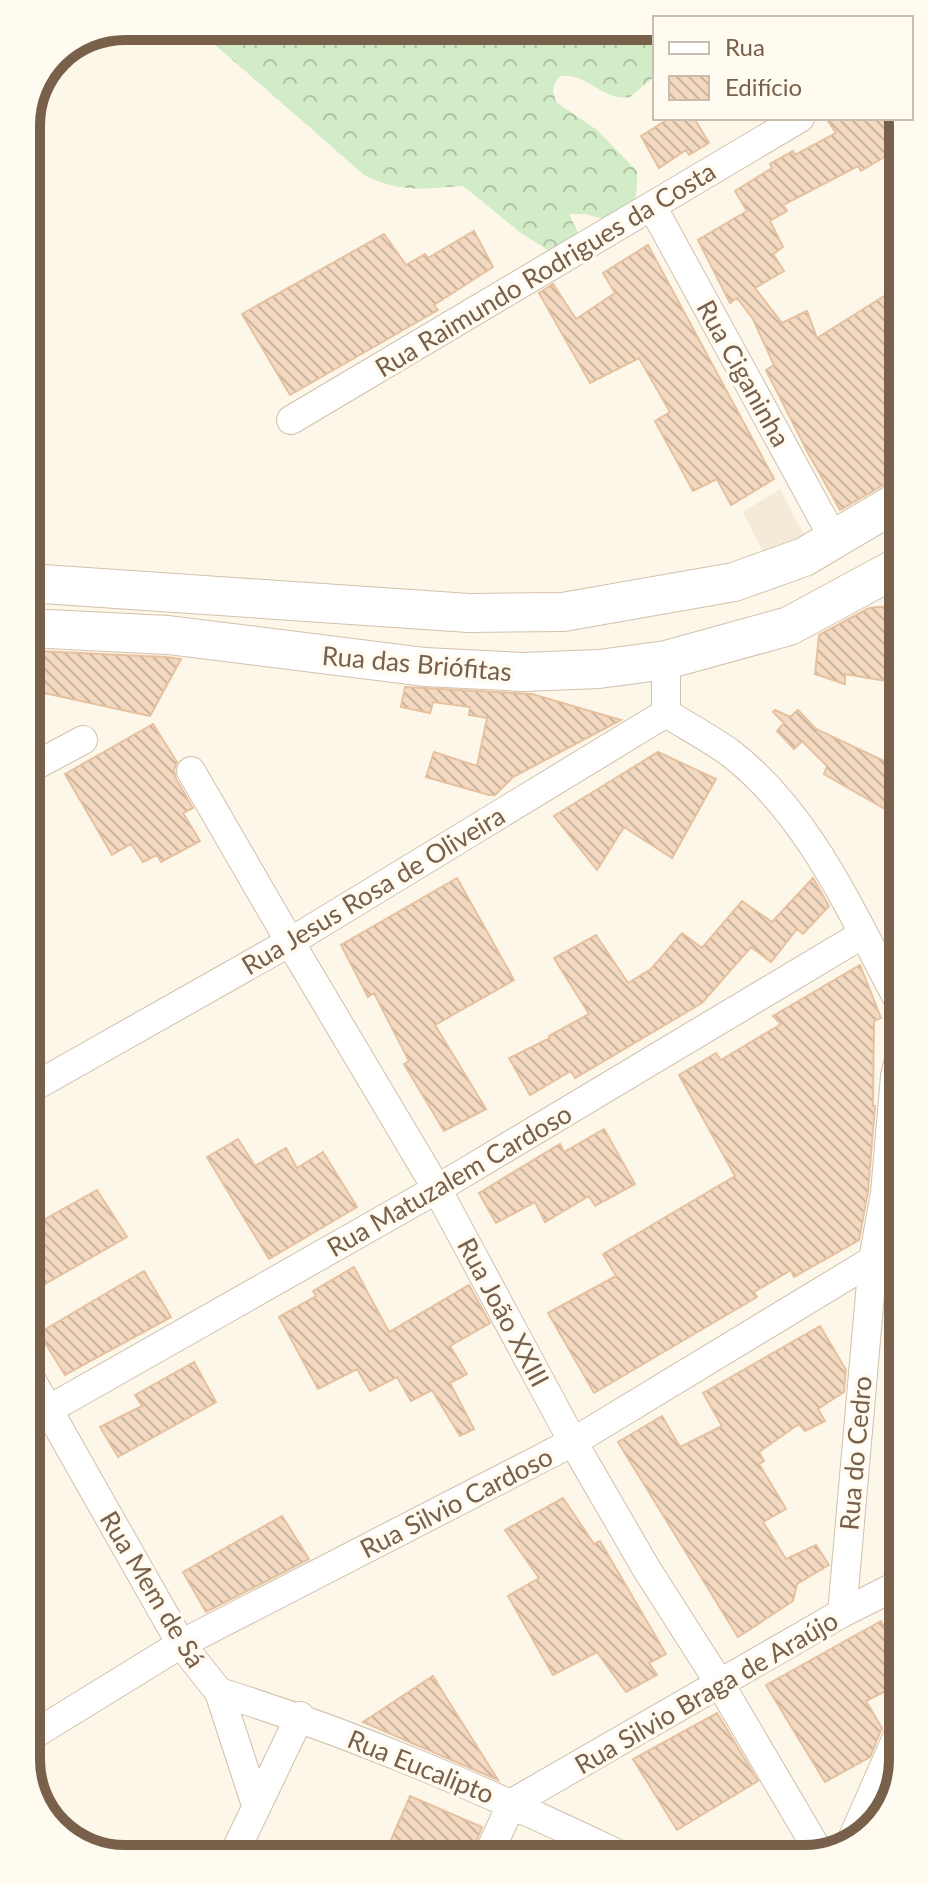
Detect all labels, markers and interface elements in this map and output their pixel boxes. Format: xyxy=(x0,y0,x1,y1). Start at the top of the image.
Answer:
legend xyxy=(653,16,913,120)
text: Rua xyxy=(725,32,765,61)
text: Edifício xyxy=(725,72,802,101)
street label: Rua Raimundo Rodrigues da Costa xyxy=(369,155,721,383)
street label: Rua Ciganinha xyxy=(691,294,797,452)
street label: Rua das Briófitas xyxy=(321,639,513,687)
street label: Rua Jesus Rosa de Oliveira xyxy=(236,799,510,981)
street label: Rua Matuzalem Cardoso xyxy=(321,1097,577,1263)
street label: Rua João XXIII xyxy=(451,1232,557,1392)
street label: Rua do Cedro xyxy=(832,1374,878,1532)
street label: Rua Silvio Cardoso xyxy=(354,1440,558,1564)
street label: Rua Mem de Sá xyxy=(94,1505,212,1673)
street label: Rua Silvio Braga de Araújo xyxy=(569,1604,843,1780)
street label: Rua Eucalipto xyxy=(343,1722,499,1810)

